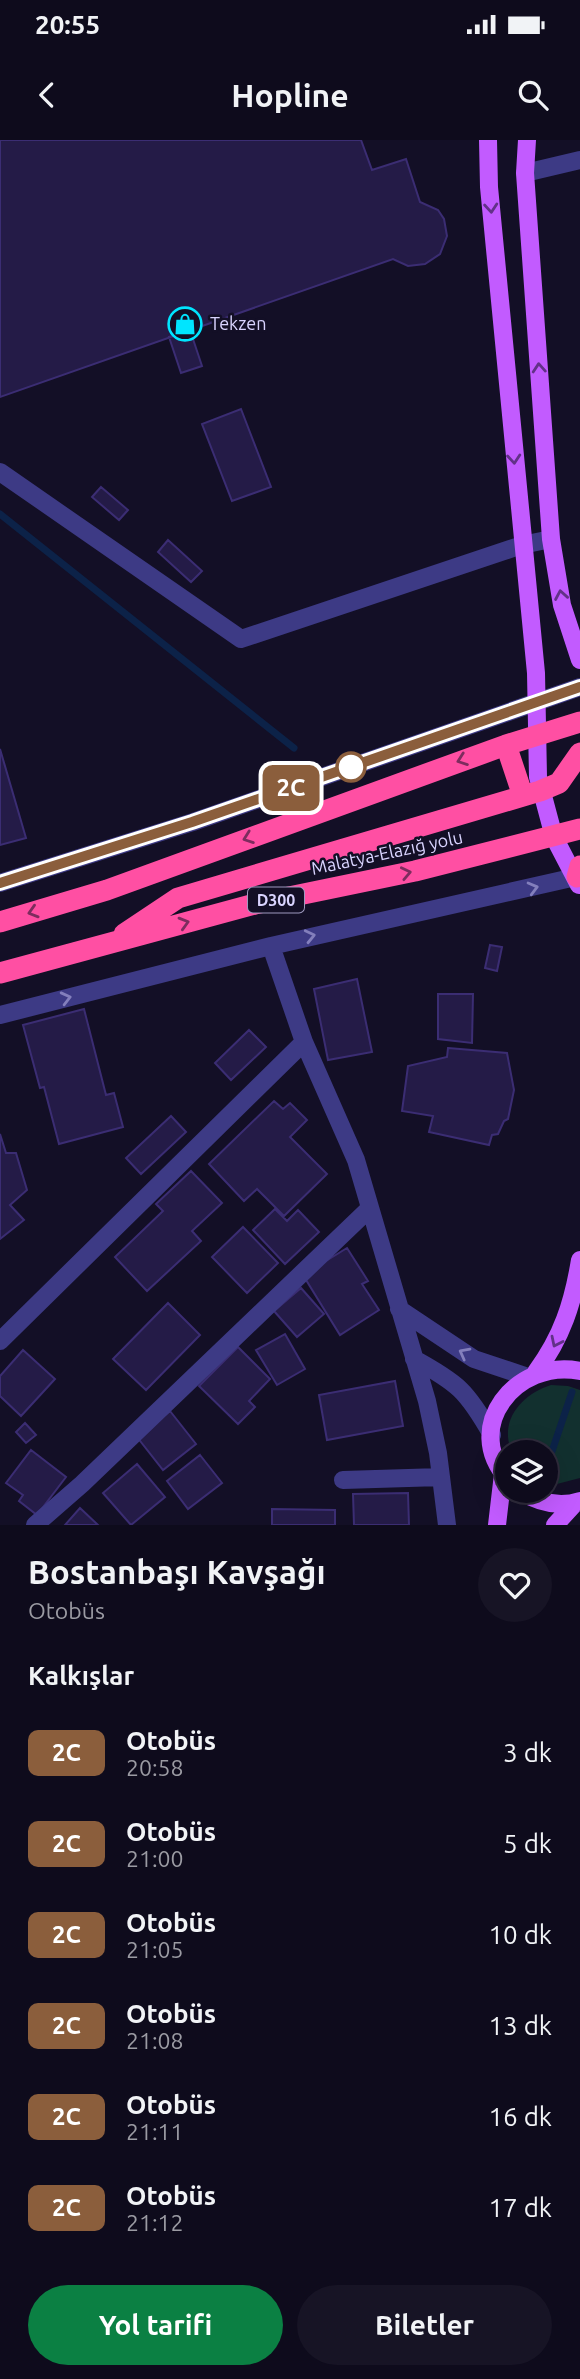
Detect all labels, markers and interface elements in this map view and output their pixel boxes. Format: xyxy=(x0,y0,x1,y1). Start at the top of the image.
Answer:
text: 20:55 xyxy=(35,10,100,39)
icon: back xyxy=(28,76,66,114)
icon: search xyxy=(514,76,552,114)
text: Hopline xyxy=(231,77,349,113)
one-way arrow xyxy=(483,203,498,214)
shop icon: Tekzen xyxy=(166,305,204,343)
place label: Tekzen xyxy=(210,313,267,333)
one-way arrow xyxy=(532,363,547,374)
one-way arrow xyxy=(506,454,521,465)
one-way arrow xyxy=(554,589,569,601)
unlabelled marker xyxy=(336,752,366,782)
one-way arrow xyxy=(456,752,468,766)
line badge: 2C xyxy=(260,765,322,811)
text: 2C xyxy=(277,774,305,801)
street label: Malatya-Elazığ yolu xyxy=(309,826,464,878)
one-way arrow xyxy=(242,830,254,844)
one-way arrow xyxy=(400,867,412,882)
one-way arrow xyxy=(527,882,539,896)
road number: D300 xyxy=(248,888,304,912)
one-way arrow xyxy=(27,904,39,919)
one-way arrow xyxy=(178,917,190,932)
one-way arrow xyxy=(304,930,316,945)
one-way arrow xyxy=(60,992,72,1006)
one-way arrow xyxy=(551,1335,565,1347)
one-way arrow xyxy=(459,1348,471,1361)
map controls xyxy=(495,1440,558,1503)
button: layers xyxy=(495,1440,558,1503)
button: heart xyxy=(478,1548,552,1622)
text: Bostanbaşı Kavşağı xyxy=(28,1553,326,1590)
text: Otobüs xyxy=(28,1598,105,1623)
text: Kalkışlar xyxy=(28,1661,134,1690)
text: Otobüs xyxy=(126,1726,216,1755)
text: 3 dk xyxy=(503,1738,552,1767)
text: 2C xyxy=(52,1739,81,1766)
text: 20:58 xyxy=(126,1755,184,1780)
text: Otobüs xyxy=(126,1817,216,1846)
text: 5 dk xyxy=(503,1829,552,1858)
text: 2C xyxy=(52,1830,81,1857)
text: 21:00 xyxy=(126,1846,184,1871)
text: Otobüs xyxy=(126,1908,216,1937)
text: 10 dk xyxy=(488,1920,552,1949)
text: 2C xyxy=(52,1921,81,1948)
text: 21:05 xyxy=(126,1937,184,1962)
text: Otobüs xyxy=(126,1999,216,2028)
text: 13 dk xyxy=(488,2011,552,2040)
text: 2C xyxy=(52,2012,81,2039)
text: 21:08 xyxy=(126,2028,184,2053)
text: Otobüs xyxy=(126,2090,216,2119)
text: 16 dk xyxy=(488,2102,552,2131)
text: 2C xyxy=(52,2103,81,2130)
text: 21:11 xyxy=(126,2119,184,2144)
text: Otobüs xyxy=(126,2181,216,2210)
text: 17 dk xyxy=(488,2193,552,2222)
text: 2C xyxy=(52,2194,81,2221)
text: 21:12 xyxy=(126,2210,184,2235)
button: Yol tarifi xyxy=(28,2285,283,2365)
button: Biletler xyxy=(297,2285,552,2365)

